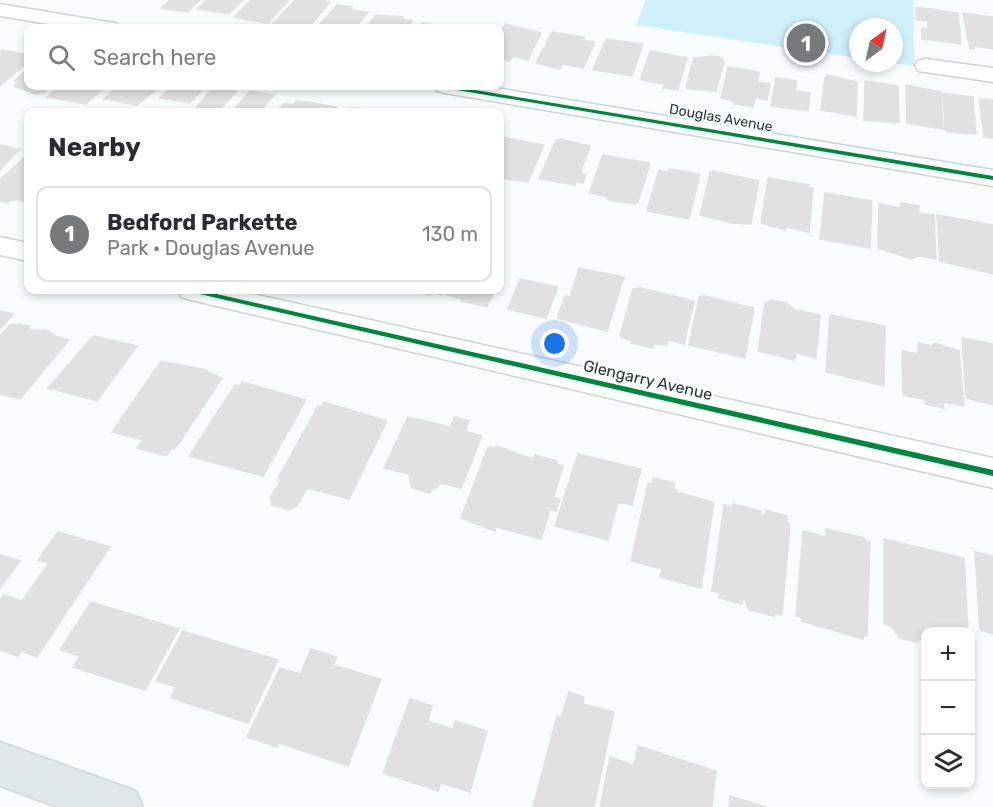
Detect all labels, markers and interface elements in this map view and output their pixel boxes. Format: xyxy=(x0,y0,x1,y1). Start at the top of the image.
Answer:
north arrow xyxy=(849,18,903,72)
pin: 1 xyxy=(786,20,826,66)
search box xyxy=(24,24,504,90)
icon: search xyxy=(45,41,78,74)
text: Search here xyxy=(93,44,216,71)
street label: Douglas Avenue xyxy=(668,101,774,135)
text: Nearby xyxy=(48,132,141,163)
text: Bedford Parkette xyxy=(107,209,298,236)
text: 1 xyxy=(65,222,74,246)
text: 130 m xyxy=(422,222,478,246)
text: Park · Douglas Avenue xyxy=(107,236,315,260)
your location xyxy=(540,329,569,358)
street label: Glengarry Avenue xyxy=(582,356,714,404)
map controls xyxy=(921,627,975,789)
button: + xyxy=(921,627,975,681)
button: − xyxy=(921,681,975,735)
button: layers xyxy=(921,735,975,789)

